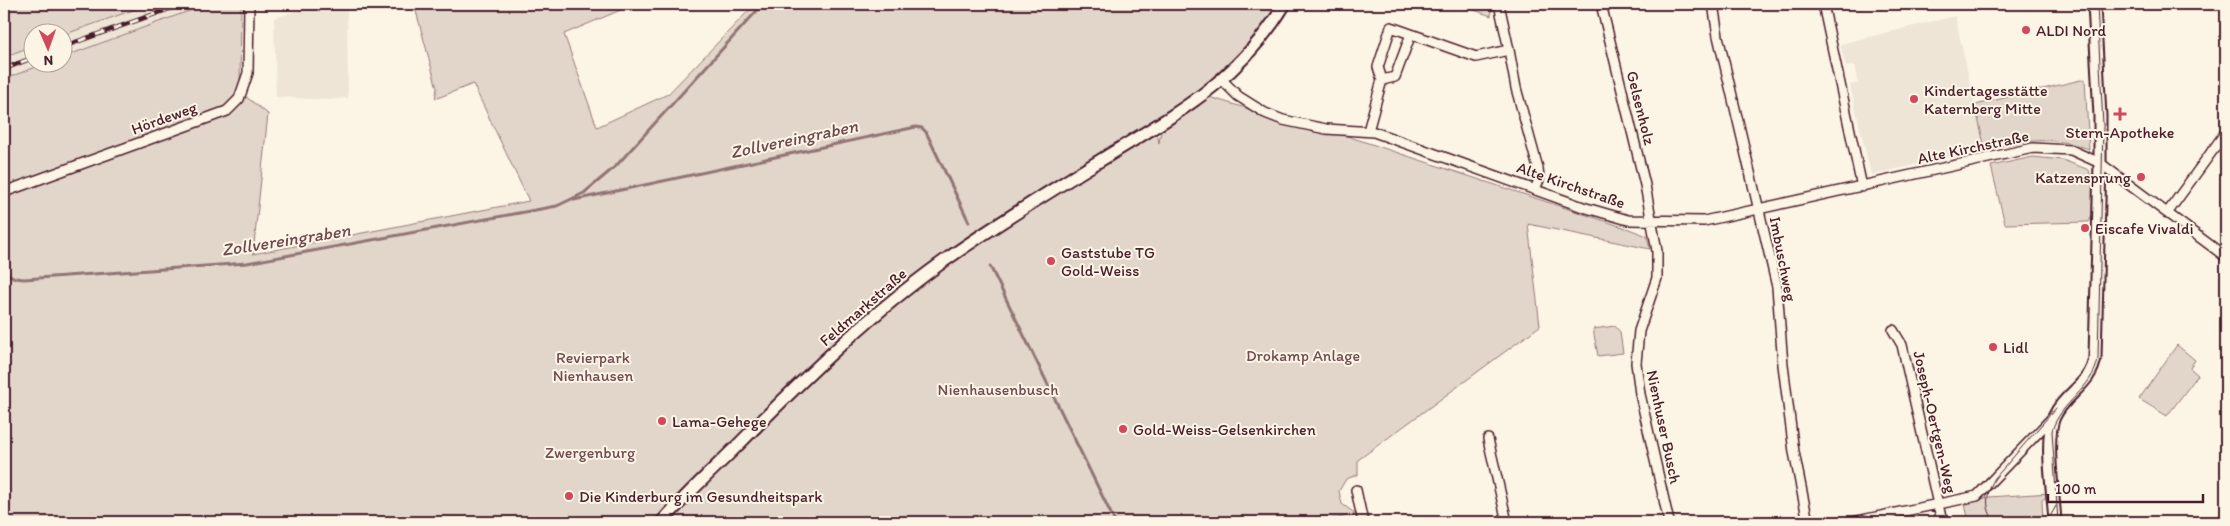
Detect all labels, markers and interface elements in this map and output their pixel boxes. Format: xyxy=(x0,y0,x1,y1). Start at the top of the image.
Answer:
place label: ALDI Nord xyxy=(2036,21,2107,40)
north arrow xyxy=(22,22,72,72)
marker: ALDI Nord xyxy=(2020,24,2032,36)
text: N xyxy=(43,52,53,69)
street label: Gelsenholz xyxy=(1623,69,1660,148)
place label: Kindertagesstätte Katernberg Mitte xyxy=(1924,81,2048,118)
marker: Kindertagesstätte Katernberg Mitte xyxy=(1908,93,1920,105)
street label: Hördeweg xyxy=(129,97,200,139)
marker: Stern-Apotheke xyxy=(2114,108,2126,120)
water label: Zollvereingraben xyxy=(728,115,861,163)
place label: Stern-Apotheke xyxy=(2066,123,2174,142)
street label: Alte Kirchstraße xyxy=(1916,126,2030,168)
street label: Alte Kirchstraße xyxy=(1514,158,1628,212)
place label: Katzensprung xyxy=(2035,168,2132,187)
marker: Katzensprung xyxy=(2135,171,2147,183)
street label: Imbuschweg xyxy=(1765,215,1801,304)
water label: Zollvereingraben xyxy=(220,219,353,261)
place label: Eiscafe Vivaldi xyxy=(2095,219,2194,238)
marker: Eiscafe Vivaldi xyxy=(2079,222,2091,234)
place label: Gaststube TG Gold-Weiss xyxy=(1061,243,1155,280)
marker: Gaststube TG Gold-Weiss xyxy=(1045,255,1057,267)
street label: Feldmarkstraße xyxy=(816,264,910,350)
place label: Lidl xyxy=(2003,338,2029,357)
marker: Lidl xyxy=(1987,341,1999,353)
park label: Drokamp Anlage xyxy=(1246,346,1360,365)
park label: Revierpark Nienhausen xyxy=(553,348,633,385)
street label: Joseph-Oertgen-Weg xyxy=(1909,349,1961,496)
street label: Nienhuser Busch xyxy=(1643,368,1685,486)
park label: Nienhausenbusch xyxy=(938,380,1058,399)
place label: Lama-Gehege xyxy=(672,412,767,431)
marker: Lama-Gehege xyxy=(656,415,668,427)
place label: Gold-Weiss-Gelsenkirchen xyxy=(1133,420,1316,439)
marker: Gold-Weiss-Gelsenkirchen xyxy=(1117,423,1129,435)
park label: Zwergenburg xyxy=(545,443,636,462)
scale bar xyxy=(2048,471,2202,503)
text: 100 m xyxy=(2055,480,2097,498)
place label: Die Kinderburg im Gesundheitspark xyxy=(579,487,823,506)
marker: Die Kinderburg im Gesundheitspark xyxy=(563,490,575,502)

